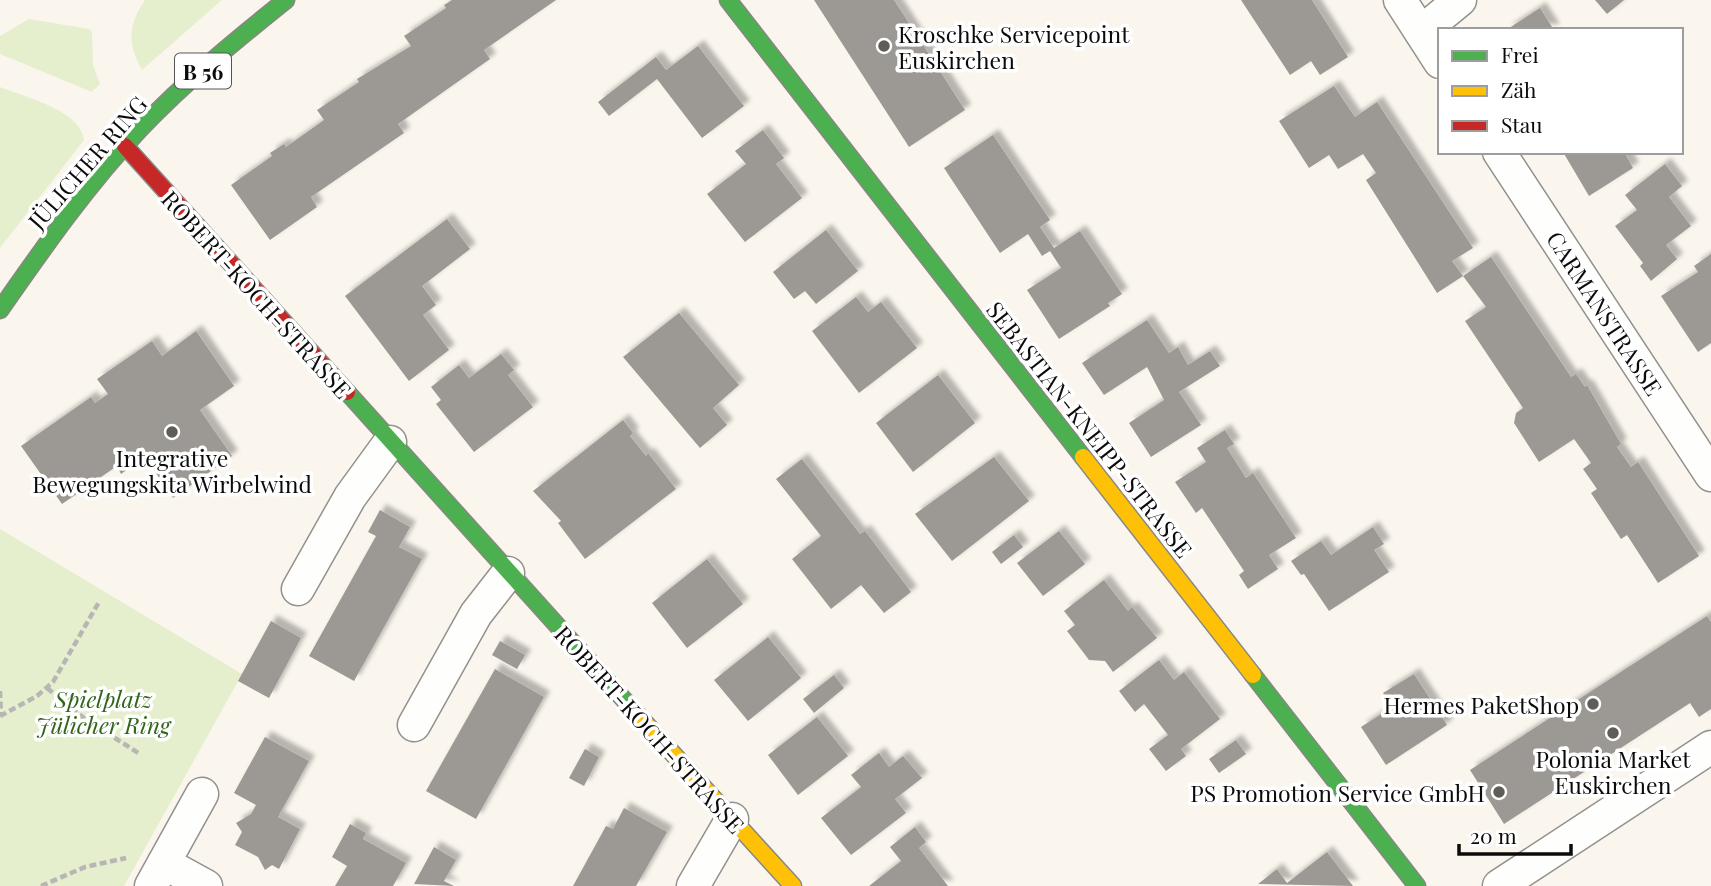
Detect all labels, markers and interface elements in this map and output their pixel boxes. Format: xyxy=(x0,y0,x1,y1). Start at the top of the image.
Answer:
place label: Kroschke Servicepoint Euskirchen xyxy=(898,18,1130,75)
legend xyxy=(1438,28,1683,154)
marker: Kroschke Servicepoint Euskirchen xyxy=(876,38,892,54)
text: Frei xyxy=(1501,40,1539,68)
road number: B 56 xyxy=(175,54,231,88)
text: Zäh xyxy=(1501,75,1537,103)
street label: JÜLICHER RING xyxy=(20,89,153,236)
text: Stau xyxy=(1501,110,1542,138)
street label: ROBERT-KOCH-STRASSE xyxy=(155,184,359,404)
street label: CARMANSTRASSE xyxy=(1540,225,1670,401)
street label: SEBASTIAN-KNEIPP-STRASSE xyxy=(980,295,1200,563)
marker: Integrative Bewegungskita Wirbelwind xyxy=(164,424,180,440)
place label: Integrative Bewegungskita Wirbelwind xyxy=(32,442,312,499)
street label: ROBERT-KOCH-STRASSE xyxy=(548,619,752,839)
park label: Spielplatz Jülicher Ring xyxy=(36,683,172,740)
place label: Hermes PaketShop xyxy=(1384,689,1579,720)
marker: Hermes PaketShop xyxy=(1585,696,1601,712)
marker: Polonia Market Euskirchen xyxy=(1605,725,1621,741)
place label: Polonia Market Euskirchen xyxy=(1536,743,1691,800)
place label: PS Promotion Service GmbH xyxy=(1190,777,1485,808)
marker: PS Promotion Service GmbH xyxy=(1491,784,1507,800)
scale bar xyxy=(1459,812,1571,856)
text: 20 m xyxy=(1470,821,1517,849)

